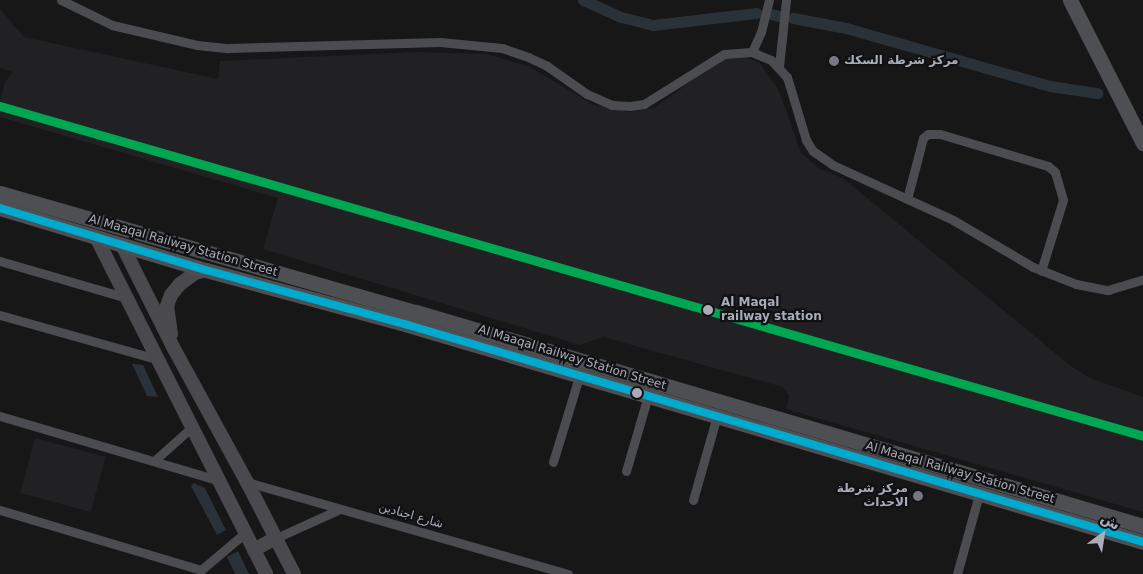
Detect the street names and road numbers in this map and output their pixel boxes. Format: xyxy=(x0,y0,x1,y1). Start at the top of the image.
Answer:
street label: Al Maaqal Railway Station Street xyxy=(87,212,279,280)
street label: Al Maaqal Railway Station Street xyxy=(476,323,668,393)
street label: Al Maaqal Railway Station Street xyxy=(864,439,1056,507)
street label: شارع اجنادين xyxy=(377,500,445,532)

